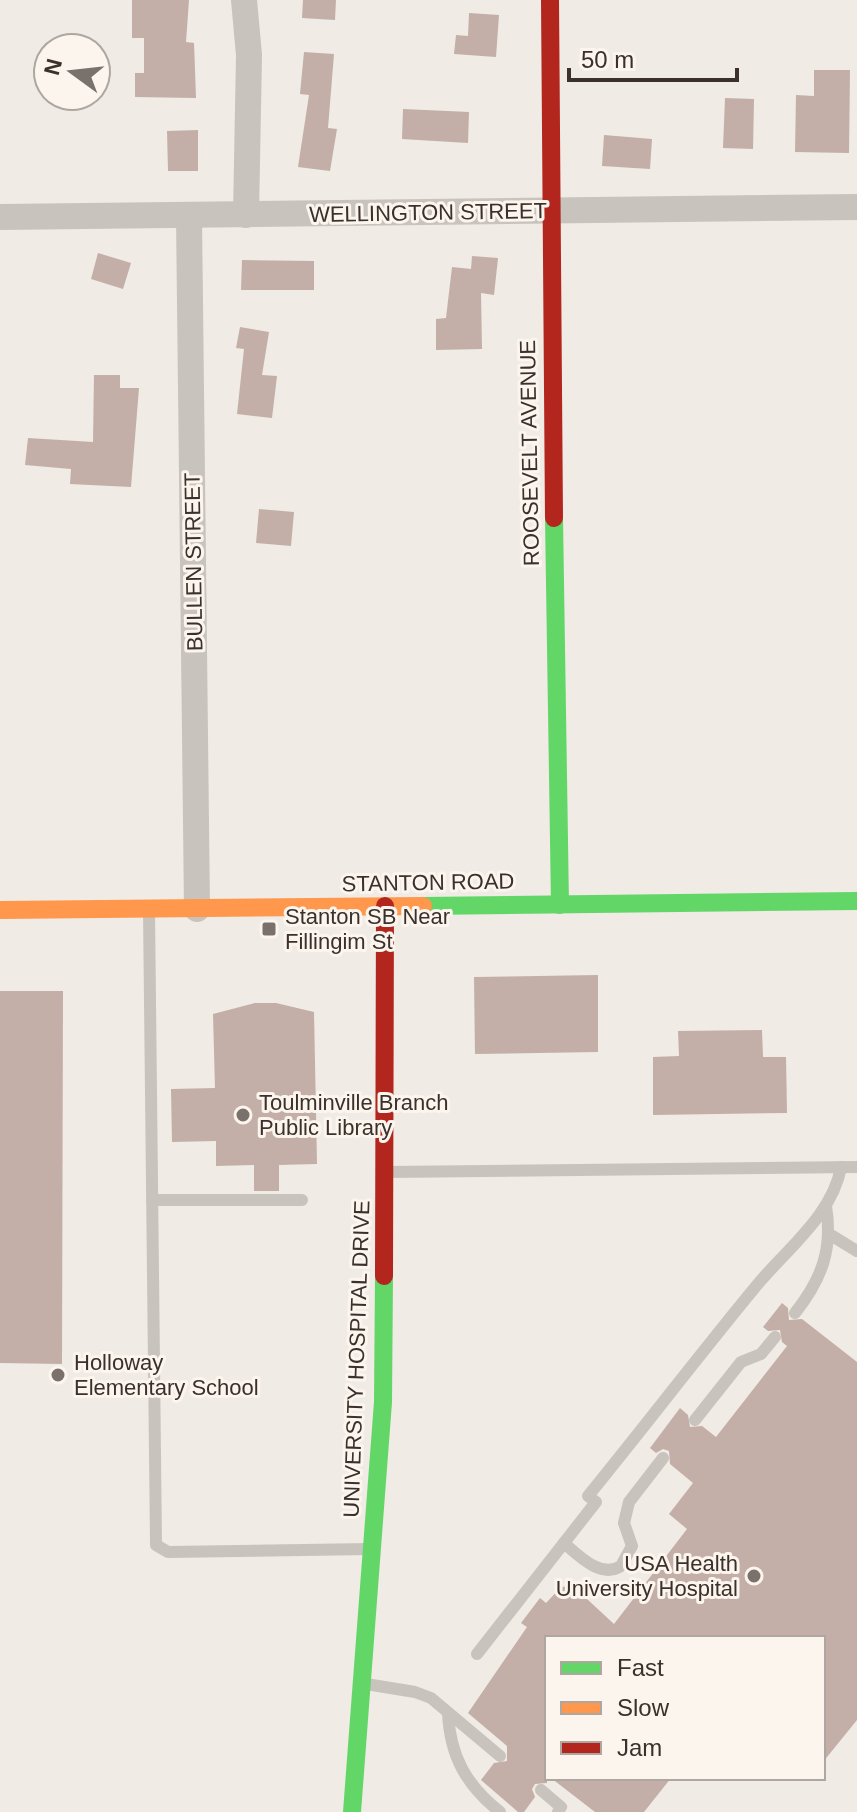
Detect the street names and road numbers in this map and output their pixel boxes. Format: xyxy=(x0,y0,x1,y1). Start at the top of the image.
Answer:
street label: WELLINGTON STREET xyxy=(309,198,547,227)
street label: ROOSEVELT AVENUE xyxy=(515,340,544,566)
street label: BULLEN STREET xyxy=(179,473,208,651)
street label: STANTON ROAD xyxy=(341,868,515,897)
street label: UNIVERSITY HOSPITAL DRIVE xyxy=(338,1200,375,1518)

